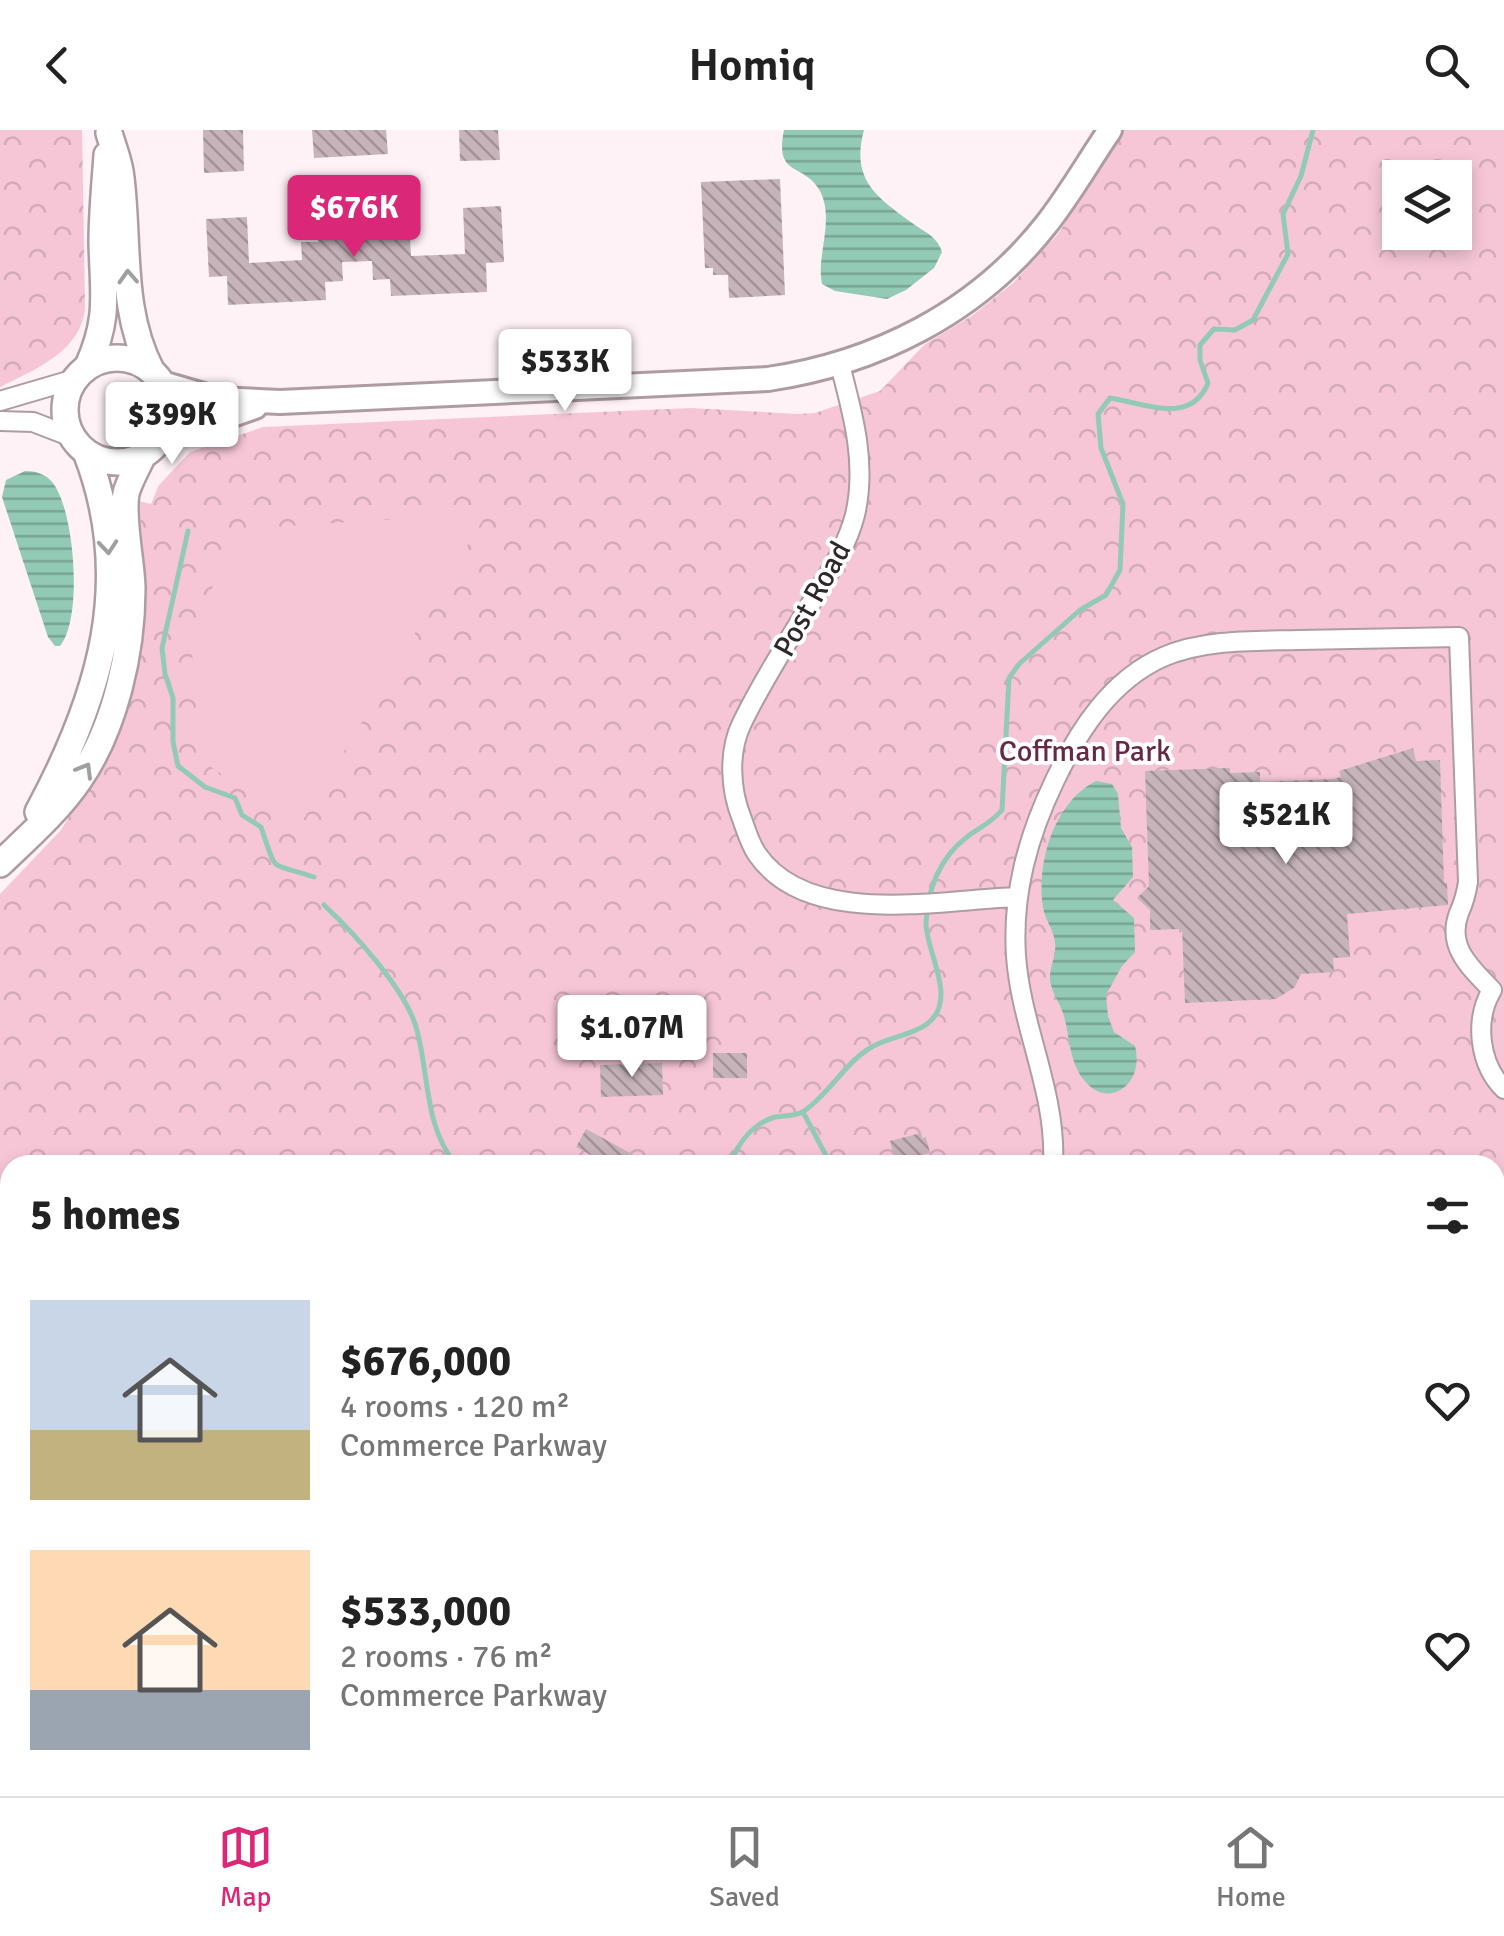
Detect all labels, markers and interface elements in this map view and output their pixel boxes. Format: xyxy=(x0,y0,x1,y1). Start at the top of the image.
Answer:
icon: back xyxy=(30,38,85,93)
text: Homiq xyxy=(688,38,816,93)
icon: search xyxy=(1419,38,1474,93)
map controls xyxy=(1382,160,1472,250)
button: layers xyxy=(1382,160,1472,250)
pin: $676K xyxy=(284,175,424,260)
text: $676K xyxy=(310,188,398,227)
one-way arrow xyxy=(118,269,139,285)
pin: $533K xyxy=(495,329,635,414)
text: $533K xyxy=(521,342,609,381)
pin: $399K xyxy=(102,382,242,467)
text: $399K xyxy=(128,395,216,434)
street label: Post Road xyxy=(766,535,859,663)
one-way arrow xyxy=(96,539,118,555)
park label: Coffman Park xyxy=(999,733,1171,770)
one-way arrow xyxy=(73,763,92,781)
pin: $521K xyxy=(1216,782,1356,867)
text: $521K xyxy=(1242,795,1330,834)
pin: $1.07M xyxy=(551,995,713,1080)
text: $1.07M xyxy=(580,1008,684,1047)
icon: filters xyxy=(1420,1188,1475,1243)
text: 5 homes xyxy=(30,1190,180,1241)
text: $676,000 xyxy=(340,1336,511,1387)
icon: home xyxy=(110,1340,230,1460)
icon: heart xyxy=(1420,1373,1475,1428)
text: 4 rooms · 120 m² xyxy=(340,1387,570,1426)
text: Commerce Parkway xyxy=(340,1426,607,1465)
text: $533,000 xyxy=(340,1586,511,1637)
icon: home xyxy=(110,1590,230,1710)
icon: heart xyxy=(1420,1623,1475,1678)
text: 2 rooms · 76 m² xyxy=(340,1637,553,1676)
text: Commerce Parkway xyxy=(340,1676,607,1715)
tab: Map xyxy=(218,1820,273,1914)
tab: Saved xyxy=(709,1820,780,1914)
tab: Home xyxy=(1216,1820,1286,1914)

